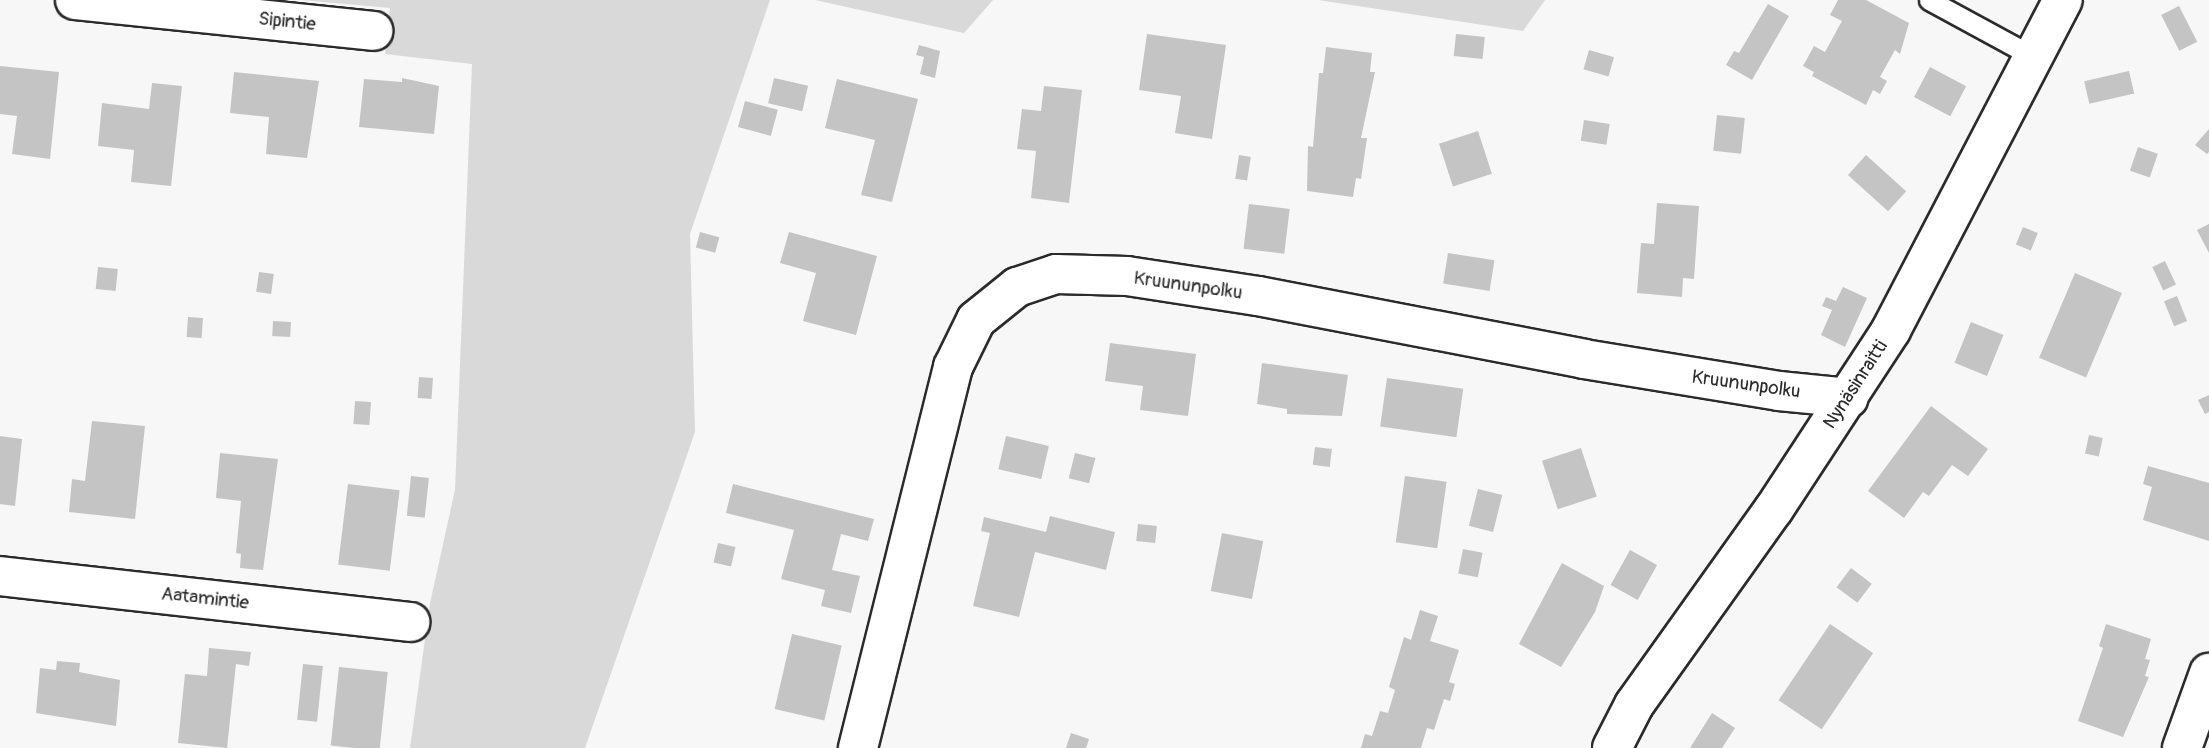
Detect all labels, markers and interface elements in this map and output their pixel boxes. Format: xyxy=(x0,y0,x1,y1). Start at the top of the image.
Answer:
street label: Sipintie xyxy=(257,8,317,36)
street label: Kruununpolku xyxy=(1132,267,1244,305)
street label: Nynäsinraitti xyxy=(1819,336,1893,434)
street label: Kruununpolku xyxy=(1690,366,1802,404)
street label: Aatamintie xyxy=(160,583,250,615)

